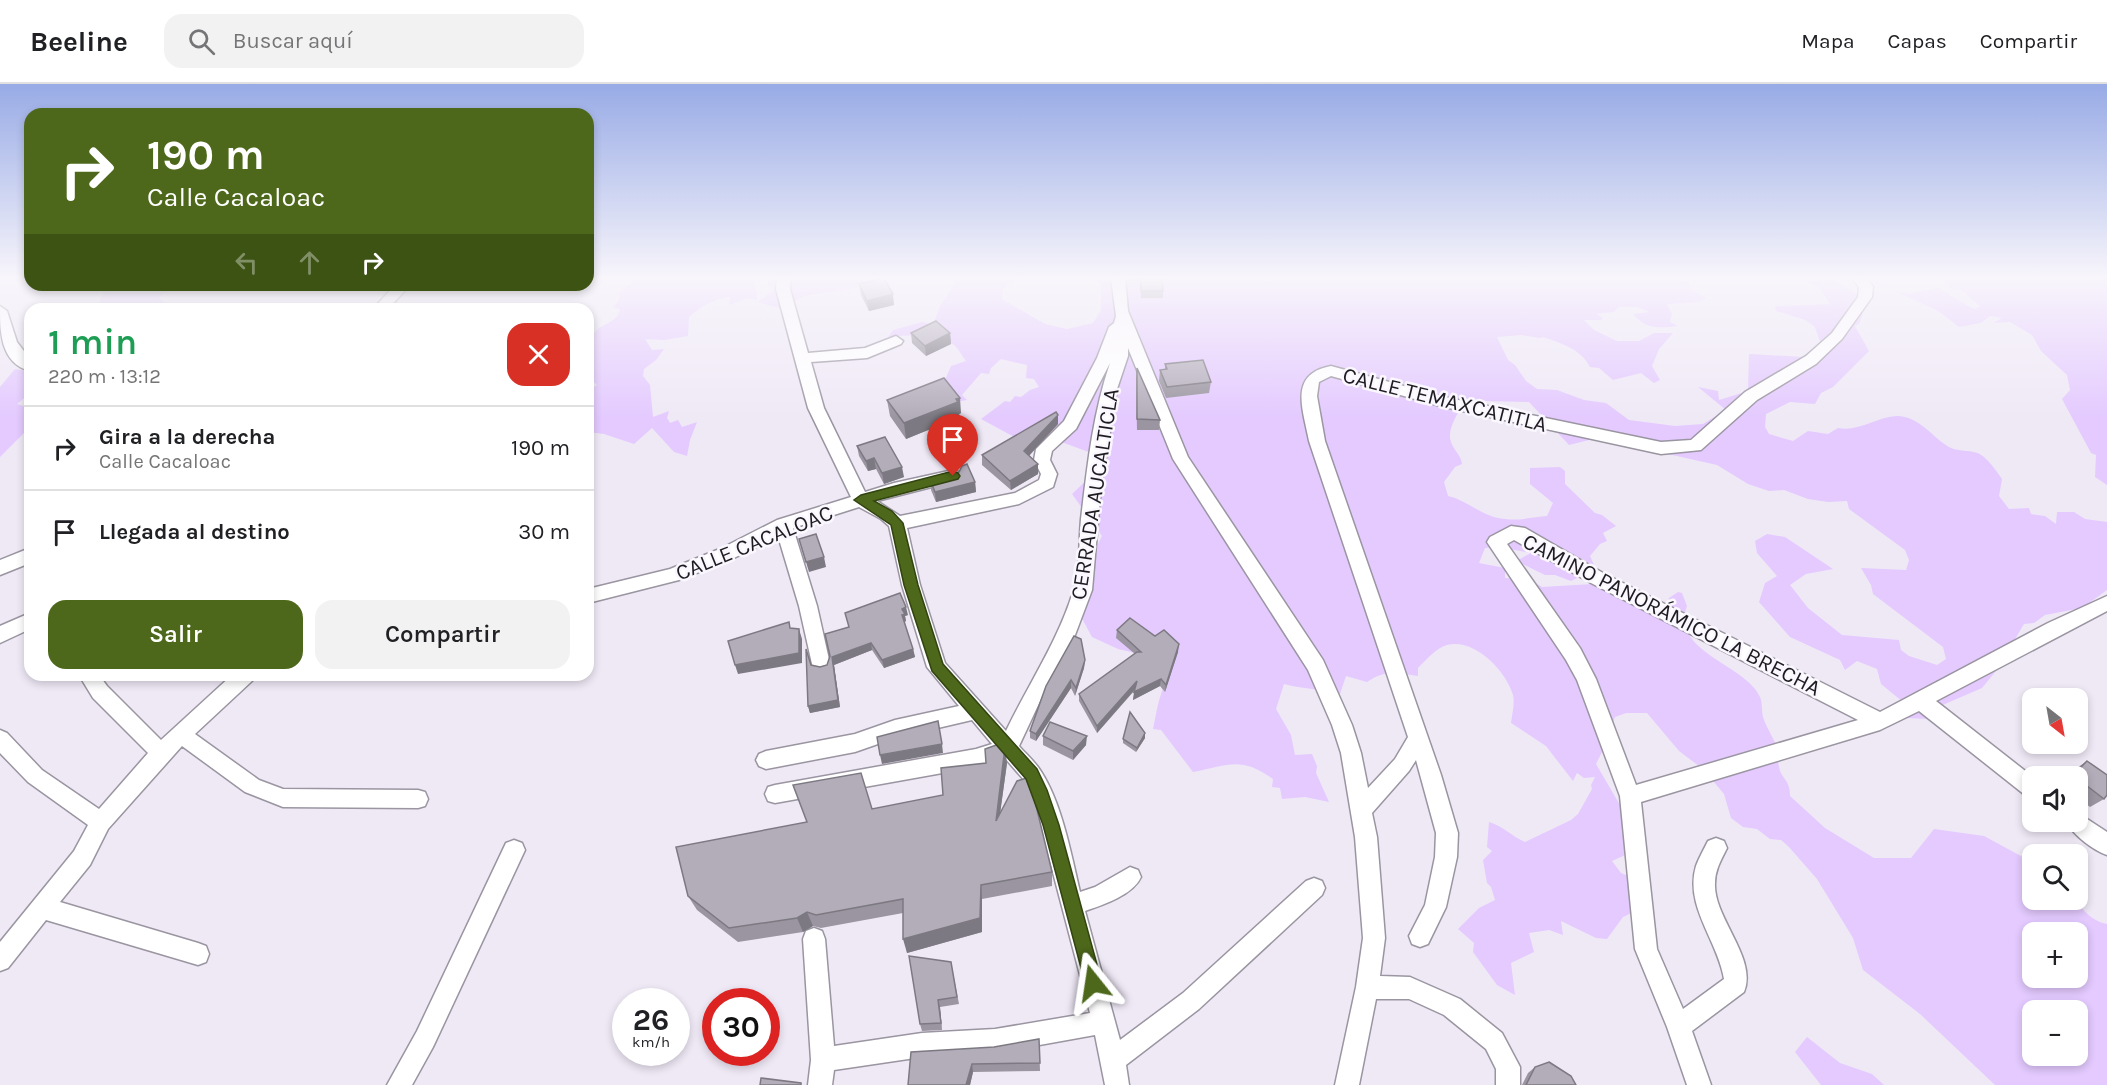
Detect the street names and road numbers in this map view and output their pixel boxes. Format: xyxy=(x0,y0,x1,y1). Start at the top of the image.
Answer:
street label: CALLE TEMAXCATITLA xyxy=(1340,362,1550,438)
street label: CERRADA AUCALTICLA xyxy=(1065,386,1125,602)
street label: CALLE CACALOAC xyxy=(672,500,837,586)
street label: CAMINO PANORÁMICO LA BRECHA xyxy=(1518,527,1826,702)

